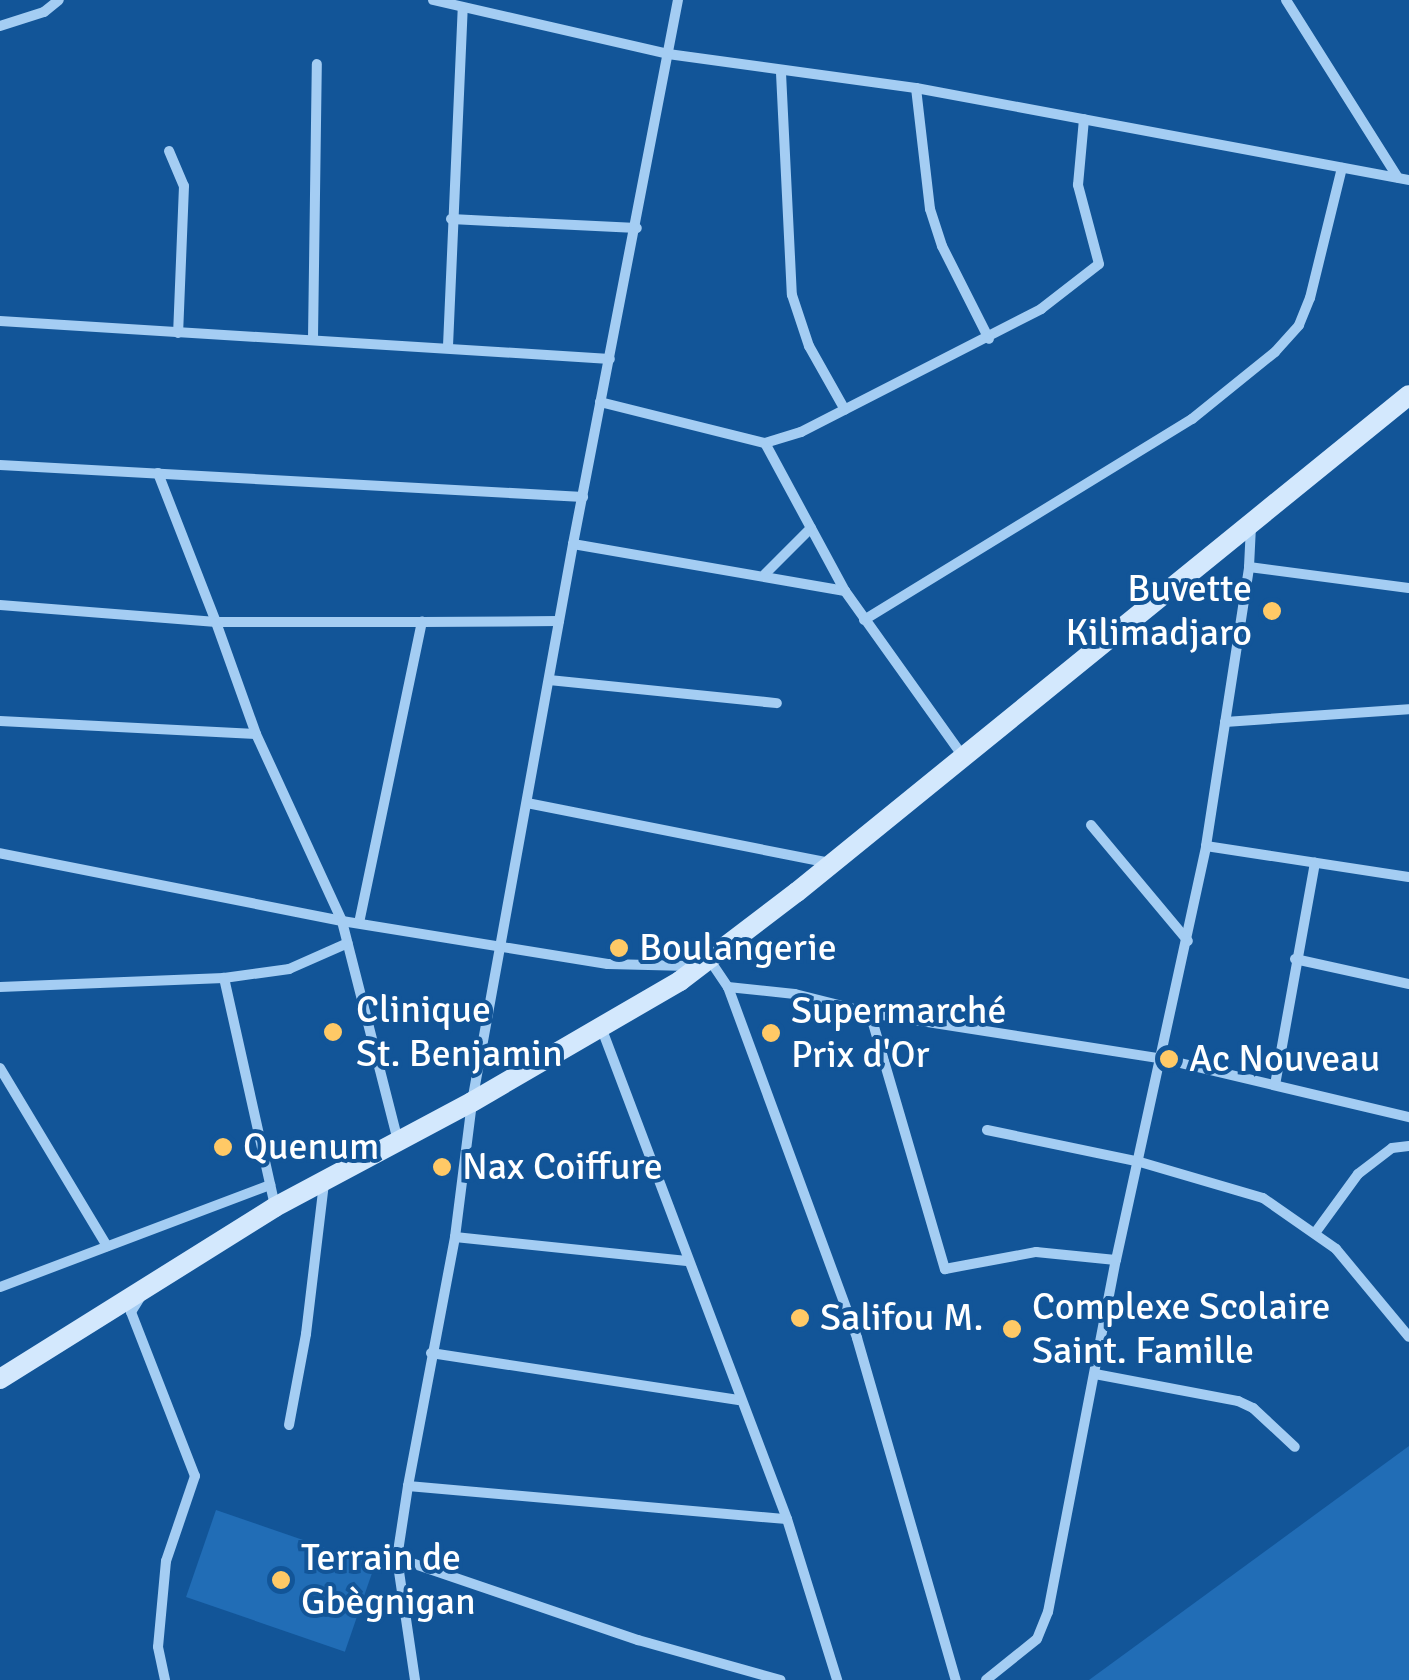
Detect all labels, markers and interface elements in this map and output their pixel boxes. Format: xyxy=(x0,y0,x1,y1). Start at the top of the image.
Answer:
place label: Buvette Kilimadjaro xyxy=(1066,566,1252,656)
marker: Buvette Kilimadjaro xyxy=(1261,600,1283,622)
place label: Boulangerie xyxy=(639,925,837,971)
marker: Boulangerie xyxy=(608,937,630,959)
place label: Clinique St. Benjamin xyxy=(356,987,563,1076)
place label: Supermarché Prix d'Or xyxy=(791,988,1006,1078)
marker: Clinique St. Benjamin xyxy=(320,1019,346,1045)
marker: Supermarché Prix d'Or xyxy=(760,1022,782,1044)
place label: Ac Nouveau xyxy=(1189,1036,1380,1082)
marker: Ac Nouveau xyxy=(1158,1048,1180,1070)
place label: Quenum xyxy=(243,1124,379,1170)
marker: Quenum xyxy=(212,1136,234,1158)
place label: Nax Coiffure xyxy=(462,1144,663,1190)
marker: Nax Coiffure xyxy=(431,1156,453,1178)
place label: Complexe Scolaire Saint. Famille xyxy=(1032,1284,1331,1374)
place label: Salifou M. xyxy=(820,1295,983,1341)
marker: Salifou M. xyxy=(789,1307,811,1329)
marker: Complexe Scolaire Saint. Famille xyxy=(1001,1318,1023,1340)
place label: Terrain de Gbègnigan xyxy=(301,1535,476,1625)
marker: Terrain de Gbègnigan xyxy=(270,1569,292,1591)

